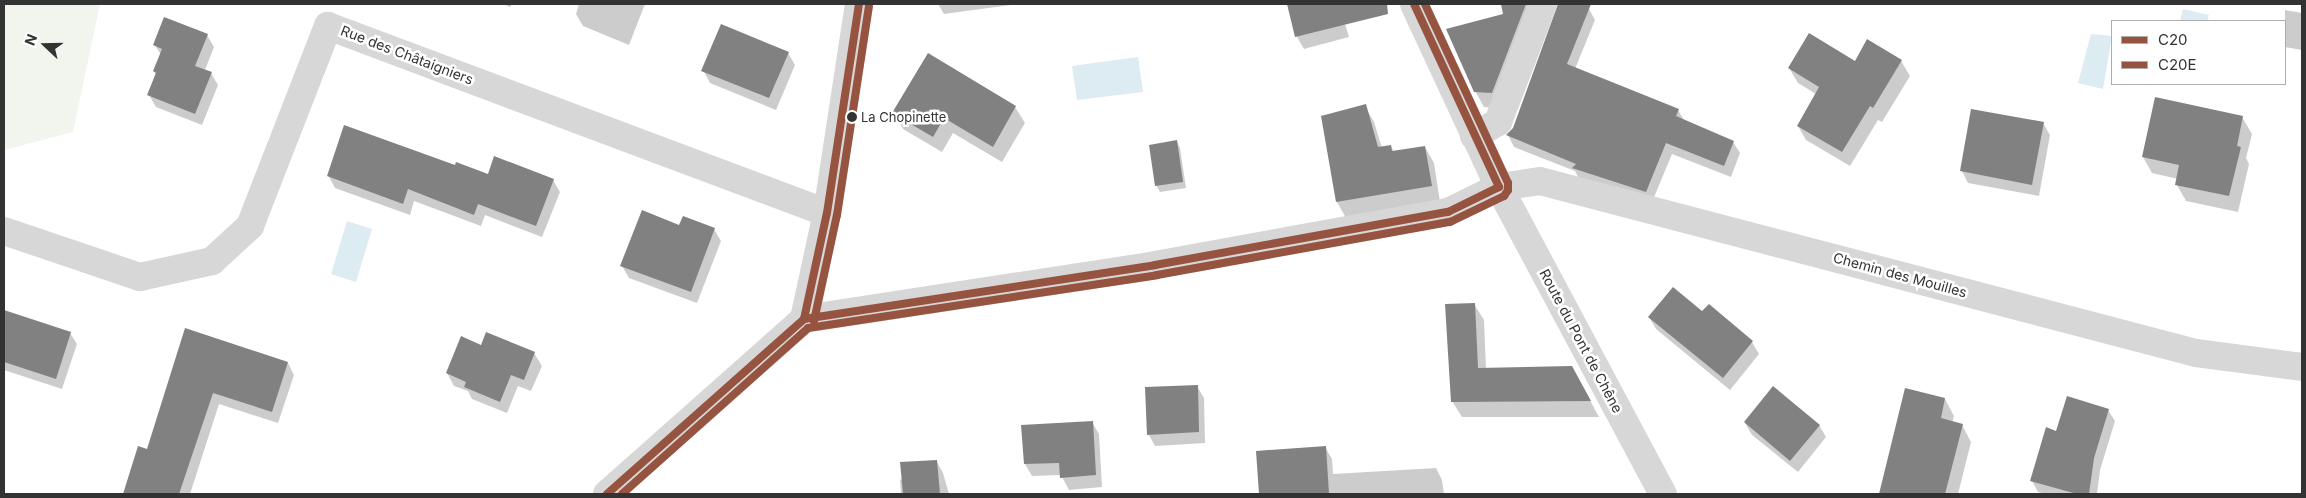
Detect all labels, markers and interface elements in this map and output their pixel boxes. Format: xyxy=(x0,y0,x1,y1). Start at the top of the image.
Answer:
north arrow xyxy=(20,20,70,70)
legend xyxy=(2111,20,2286,85)
street label: Rue des Châtaigniers xyxy=(338,22,476,88)
text: C20 xyxy=(2158,30,2188,49)
text: N xyxy=(21,31,40,47)
text: C20E xyxy=(2158,55,2197,74)
place label: La Chopinette xyxy=(861,109,946,125)
marker: La Chopinette xyxy=(847,112,857,122)
street label: Chemin des Mouilles xyxy=(1831,249,1969,301)
street label: Route du Pont de Chêne xyxy=(1536,266,1626,416)

